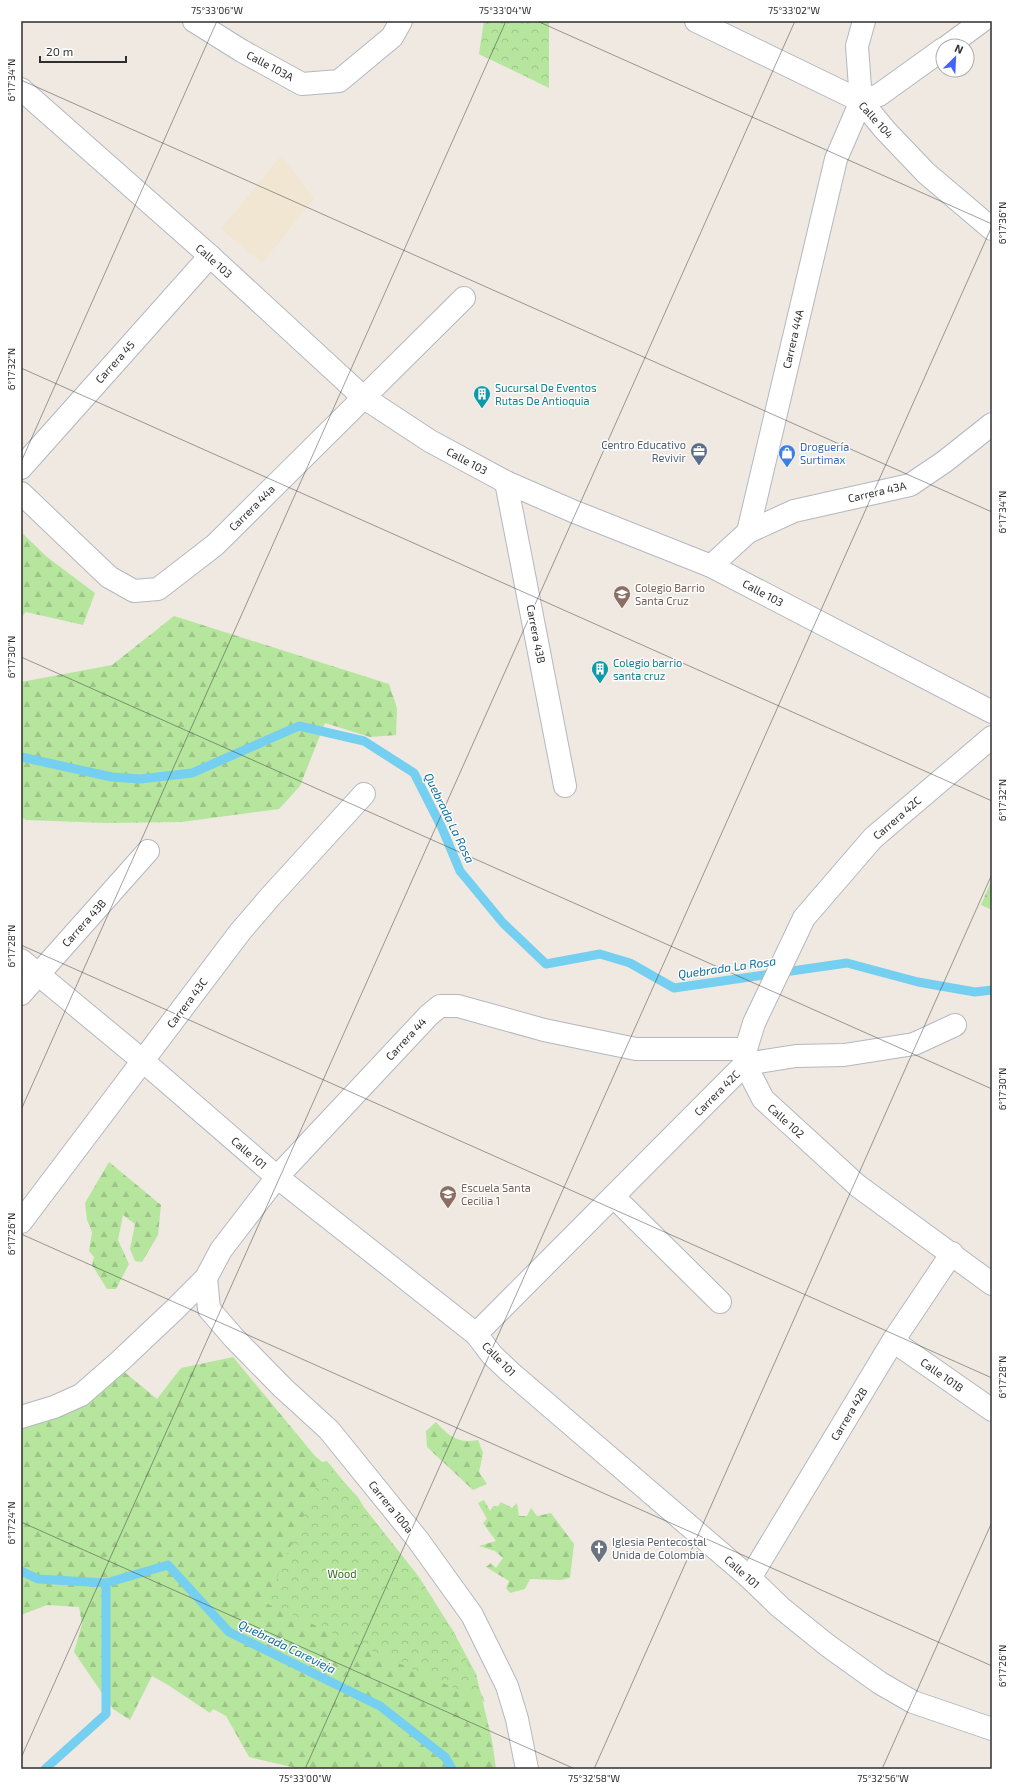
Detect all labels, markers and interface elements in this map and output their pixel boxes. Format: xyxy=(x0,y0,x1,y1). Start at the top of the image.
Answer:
text: 75°33'06"W xyxy=(191,4,244,16)
text: 75°33'04"W xyxy=(479,4,532,16)
text: 75°33'02"W xyxy=(768,4,821,16)
scale bar xyxy=(40,38,126,64)
north arrow xyxy=(935,38,975,78)
text: N xyxy=(953,41,966,56)
text: 20 m xyxy=(46,44,73,58)
street label: Calle 103A xyxy=(245,48,296,83)
text: 6°17'34"N xyxy=(5,59,17,101)
street label: Calle 104 xyxy=(856,99,896,141)
text: 6°17'36"N xyxy=(996,202,1008,244)
street label: Calle 103 xyxy=(194,241,235,280)
street label: Carrera 44A xyxy=(779,308,806,370)
street label: Carrera 45 xyxy=(92,338,137,386)
text: 6°17'32"N xyxy=(5,348,17,390)
place label: Sucursal De Eventos Rutas De Antioquia xyxy=(495,381,597,407)
building icon: Sucursal De Eventos Rutas De Antioquia xyxy=(472,384,492,409)
place label: Centro Educativo Revivir xyxy=(601,438,687,464)
place label: Droguería Surtimax xyxy=(800,440,849,466)
office icon: Centro Educativo Revivir xyxy=(689,441,709,466)
shop icon: Droguería Surtimax xyxy=(777,443,797,468)
street label: Calle 103 xyxy=(445,444,490,477)
street label: Carrera 43A xyxy=(846,478,907,505)
street label: Carrera 44a xyxy=(226,482,277,533)
text: 6°17'34"N xyxy=(996,491,1008,533)
street label: Calle 103 xyxy=(741,576,786,609)
place label: Colegio Barrio Santa Cruz xyxy=(635,581,705,607)
school or university icon: Colegio Barrio Santa Cruz xyxy=(612,584,632,609)
street label: Carrera 43B xyxy=(524,603,549,665)
text: 6°17'30"N xyxy=(5,636,17,678)
place label: Colegio barrio santa cruz xyxy=(613,656,682,682)
building icon: Colegio barrio santa cruz xyxy=(590,659,610,684)
water label: Quebrada La Rosa xyxy=(421,770,478,866)
text: 6°17'32"N xyxy=(996,779,1008,821)
street label: Carrera 42C xyxy=(870,793,923,842)
street label: Carrera 43B xyxy=(59,896,108,949)
text: 6°17'28"N xyxy=(5,925,17,967)
water label: Quebrada La Rosa xyxy=(677,953,777,982)
street label: Carrera 43C xyxy=(164,975,210,1030)
street label: Carrera 44 xyxy=(383,1015,429,1063)
street label: Carrera 42C xyxy=(691,1067,742,1118)
text: 6°17'30"N xyxy=(996,1068,1008,1110)
street label: Calle 102 xyxy=(765,1101,807,1140)
street label: Calle 101 xyxy=(229,1134,270,1172)
place label: Escuela Santa Cecilia 1 xyxy=(461,1181,531,1207)
school or university icon: Escuela Santa Cecilia 1 xyxy=(438,1184,458,1209)
text: 6°17'26"N xyxy=(5,1213,17,1255)
street label: Calle 101 xyxy=(480,1339,519,1378)
street label: Calle 101B xyxy=(918,1355,966,1394)
text: 6°17'28"N xyxy=(996,1356,1008,1398)
street label: Carrera 42B xyxy=(828,1385,870,1443)
street label: Carrera 100a xyxy=(366,1478,416,1535)
text: 6°17'24"N xyxy=(5,1502,17,1544)
place label: Iglesia Pentecostal Unida de Colombia xyxy=(612,1535,707,1561)
church icon: Iglesia Pentecostal Unida de Colombia xyxy=(589,1538,609,1563)
street label: Calle 101 xyxy=(722,1553,763,1591)
park label: Wood xyxy=(327,1567,357,1580)
water label: Quebrada Carevieja xyxy=(236,1616,338,1677)
text: 6°17'26"N xyxy=(996,1645,1008,1687)
text: 75°33'00"W xyxy=(279,1772,332,1784)
text: 75°32'58"W xyxy=(568,1772,620,1784)
text: 75°32'56"W xyxy=(857,1772,909,1784)

